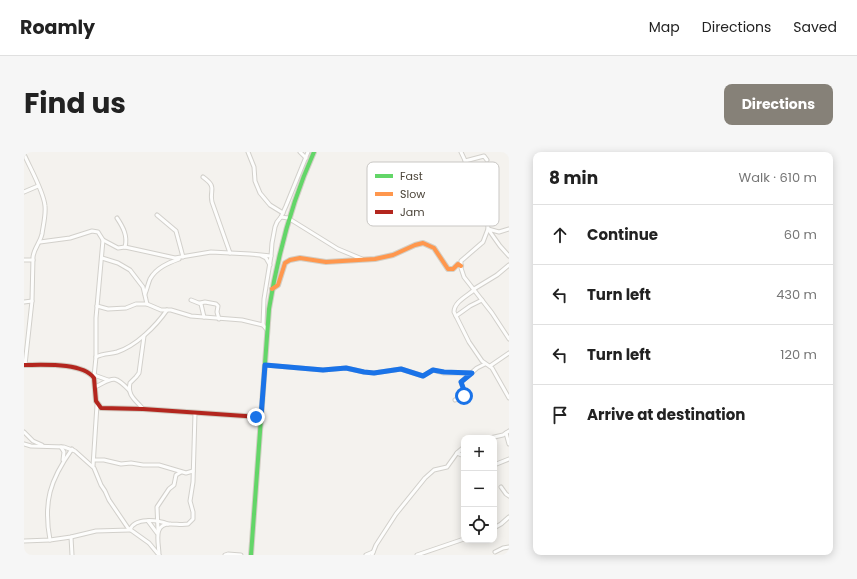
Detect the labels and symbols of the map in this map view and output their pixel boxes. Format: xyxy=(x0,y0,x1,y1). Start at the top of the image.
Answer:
legend xyxy=(367,162,499,226)
text: Fast xyxy=(400,168,423,184)
text: Slow xyxy=(400,186,425,202)
text: Jam xyxy=(400,204,425,220)
route start xyxy=(455,387,473,405)
route end xyxy=(247,408,265,426)

